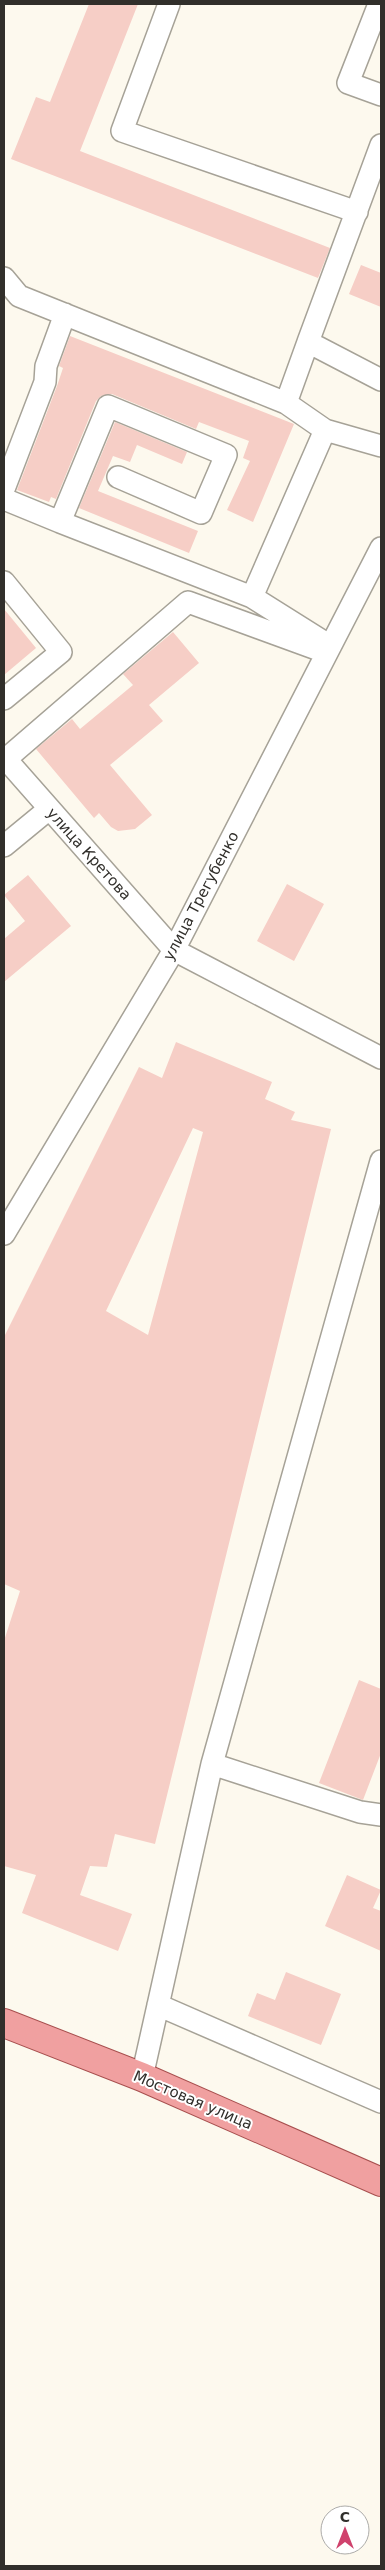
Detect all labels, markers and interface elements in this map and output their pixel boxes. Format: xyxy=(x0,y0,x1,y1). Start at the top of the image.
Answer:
street label: улица Кретова xyxy=(43,804,135,904)
street label: улица Трегубенко xyxy=(159,828,243,964)
street label: Мостовая улица xyxy=(131,2067,255,2133)
north arrow xyxy=(320,2505,370,2555)
text: С xyxy=(340,2509,350,2525)

